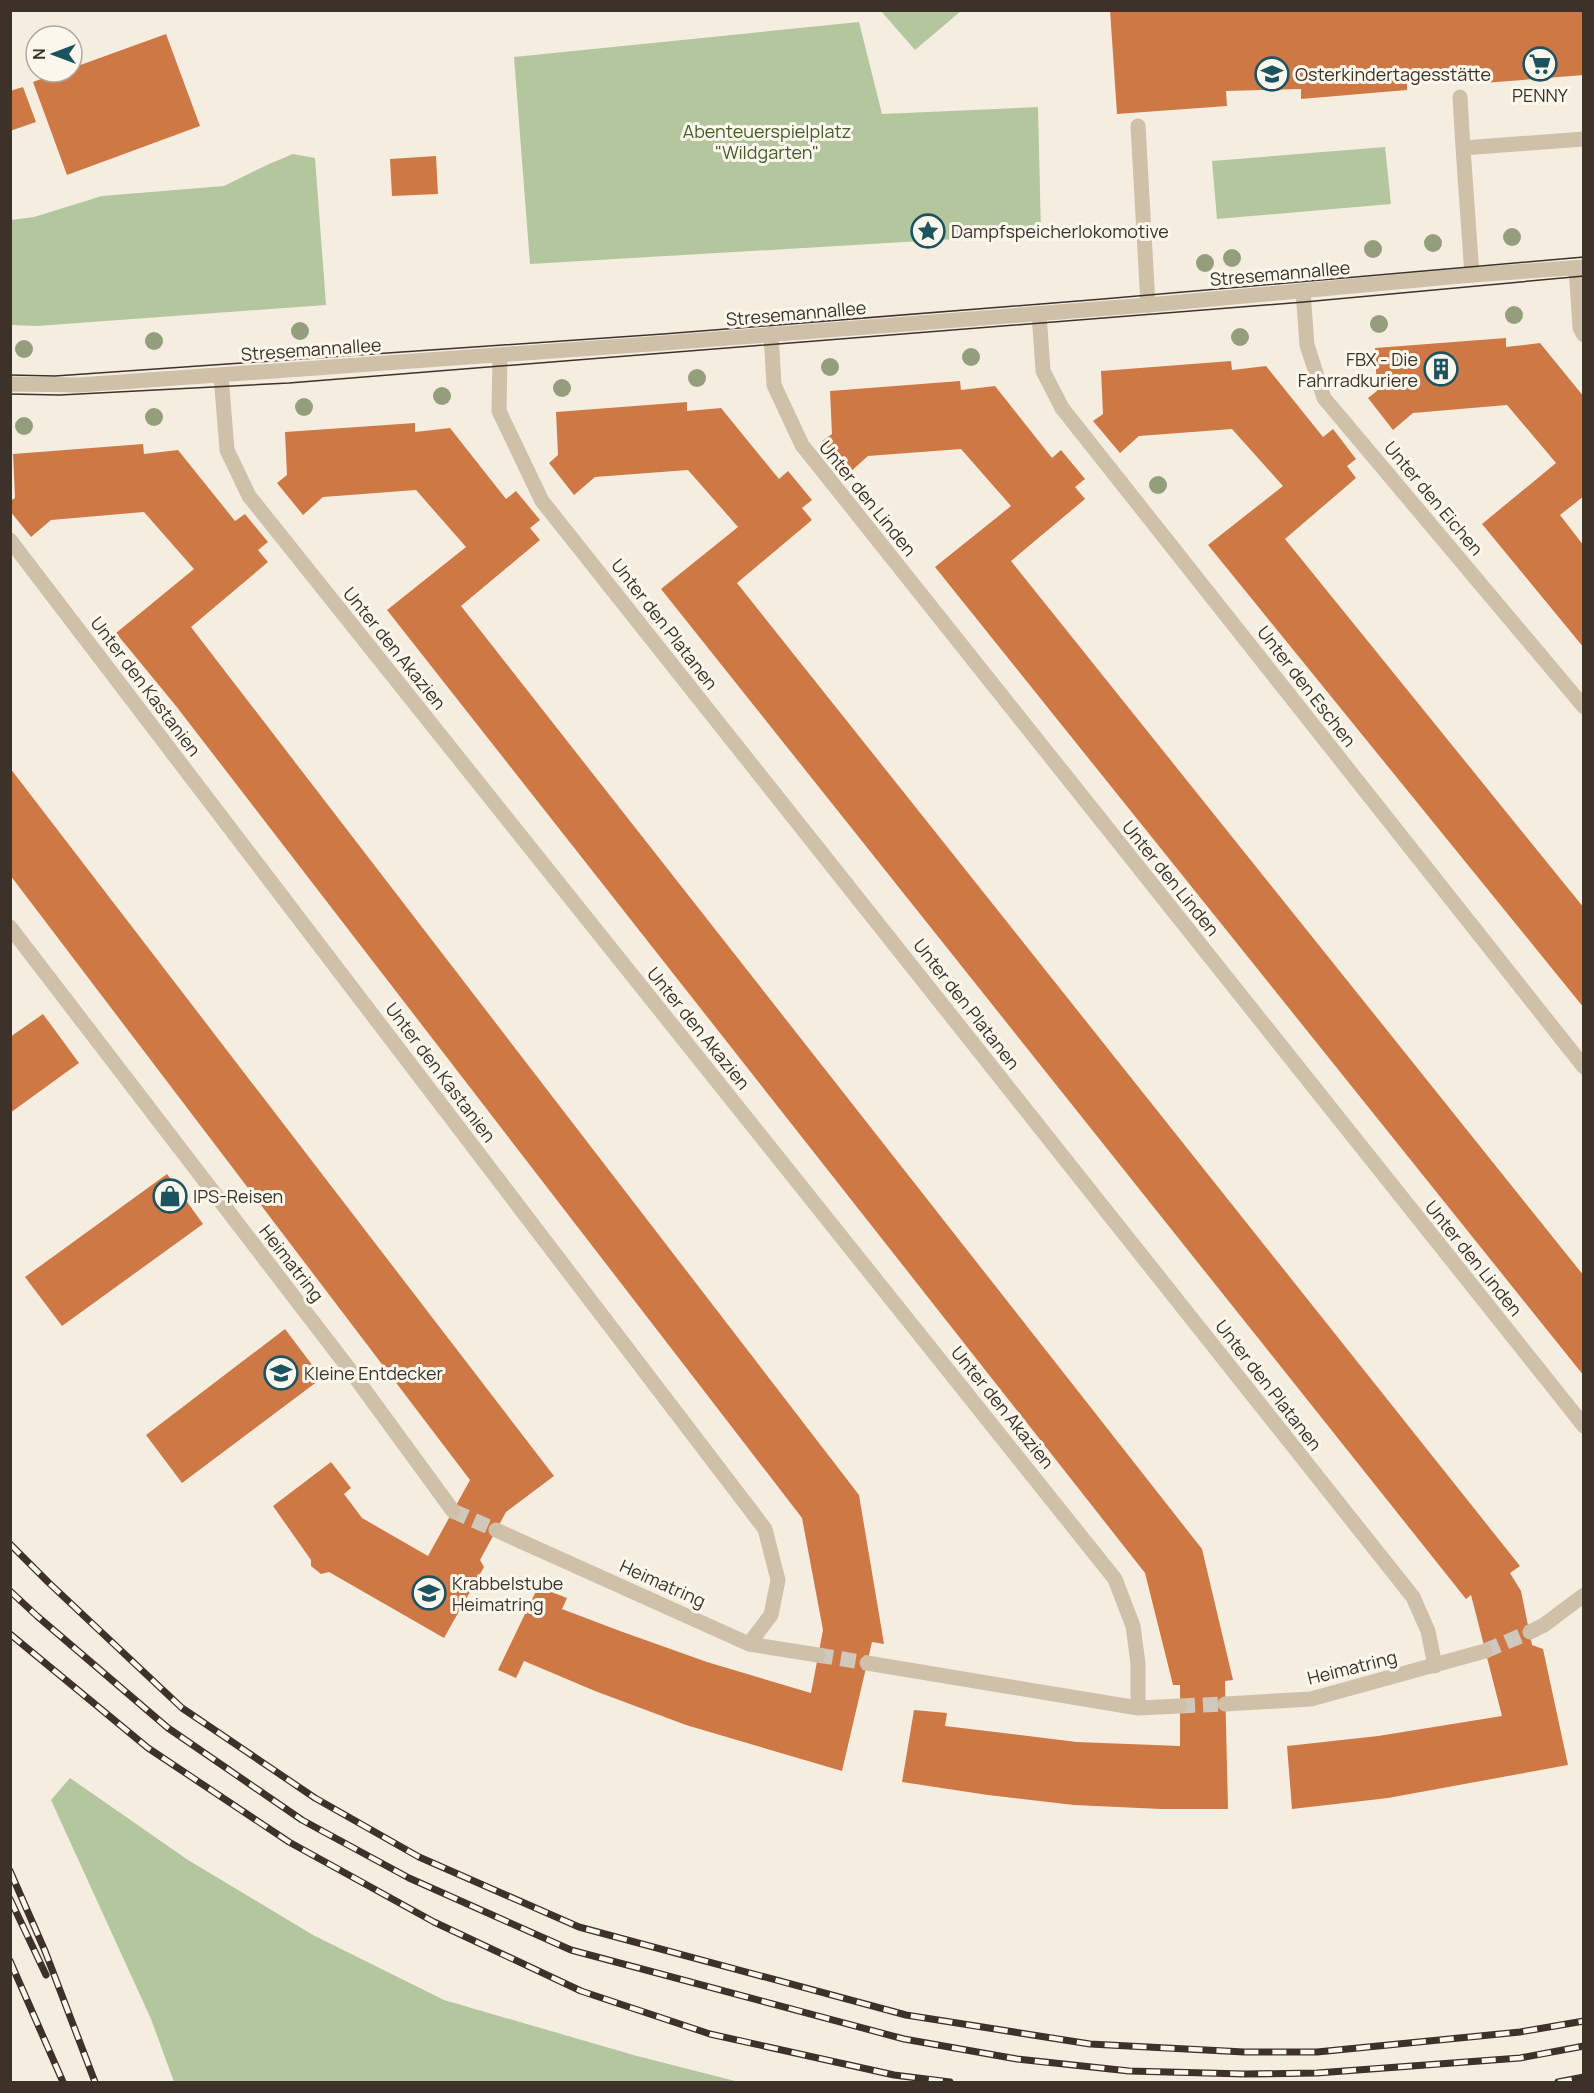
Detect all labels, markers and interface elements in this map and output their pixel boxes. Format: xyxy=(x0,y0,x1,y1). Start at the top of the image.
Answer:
north arrow xyxy=(24,24,84,84)
supermarket icon: PENNY xyxy=(1522,46,1558,82)
text: N xyxy=(28,48,50,60)
school or university icon: Osterkindertagesstätte xyxy=(1254,56,1290,92)
place label: Osterkindertagesstätte xyxy=(1295,62,1491,86)
place label: PENNY xyxy=(1512,83,1569,107)
park label: Abenteuerspielplatz "Wildgarten" xyxy=(683,119,851,164)
place icon: Dampfspeicherlokomotive xyxy=(910,213,946,249)
place label: Dampfspeicherlokomotive xyxy=(951,219,1169,243)
street label: Stresemannallee xyxy=(1209,255,1351,291)
street label: Stresemannallee xyxy=(725,295,867,331)
street label: Stresemannallee xyxy=(240,332,382,366)
place label: FBX - Die Fahrradkuriere xyxy=(1298,347,1418,392)
building icon: FBX - Die Fahrradkuriere xyxy=(1423,351,1459,387)
street label: Unter den Linden xyxy=(814,435,922,561)
street label: Unter den Eichen xyxy=(1379,436,1489,560)
street label: Unter den Platanen xyxy=(606,554,724,694)
street label: Unter den Akazien xyxy=(338,582,452,714)
street label: Unter den Kastanien xyxy=(86,611,206,761)
street label: Unter den Eschen xyxy=(1252,621,1362,751)
street label: Unter den Linden xyxy=(1117,815,1225,941)
street label: Unter den Platanen xyxy=(908,934,1026,1074)
street label: Unter den Akazien xyxy=(642,962,756,1094)
street label: Unter den Kastanien xyxy=(381,997,501,1147)
shop icon: IPS-Reisen xyxy=(152,1178,188,1214)
place label: IPS-Reisen xyxy=(193,1184,283,1208)
street label: Unter den Linden xyxy=(1420,1195,1528,1321)
street label: Heimatring xyxy=(254,1220,330,1306)
street label: Unter den Platanen xyxy=(1210,1315,1328,1455)
street label: Unter den Akazien xyxy=(946,1341,1060,1473)
school or university icon: Kleine Entdecker xyxy=(263,1355,299,1391)
place label: Kleine Entdecker xyxy=(304,1361,444,1385)
street label: Heimatring xyxy=(616,1553,710,1613)
place label: Krabbelstube Heimatring xyxy=(452,1571,563,1616)
school or university icon: Krabbelstube Heimatring xyxy=(411,1575,447,1611)
street label: Heimatring xyxy=(1305,1644,1399,1690)

